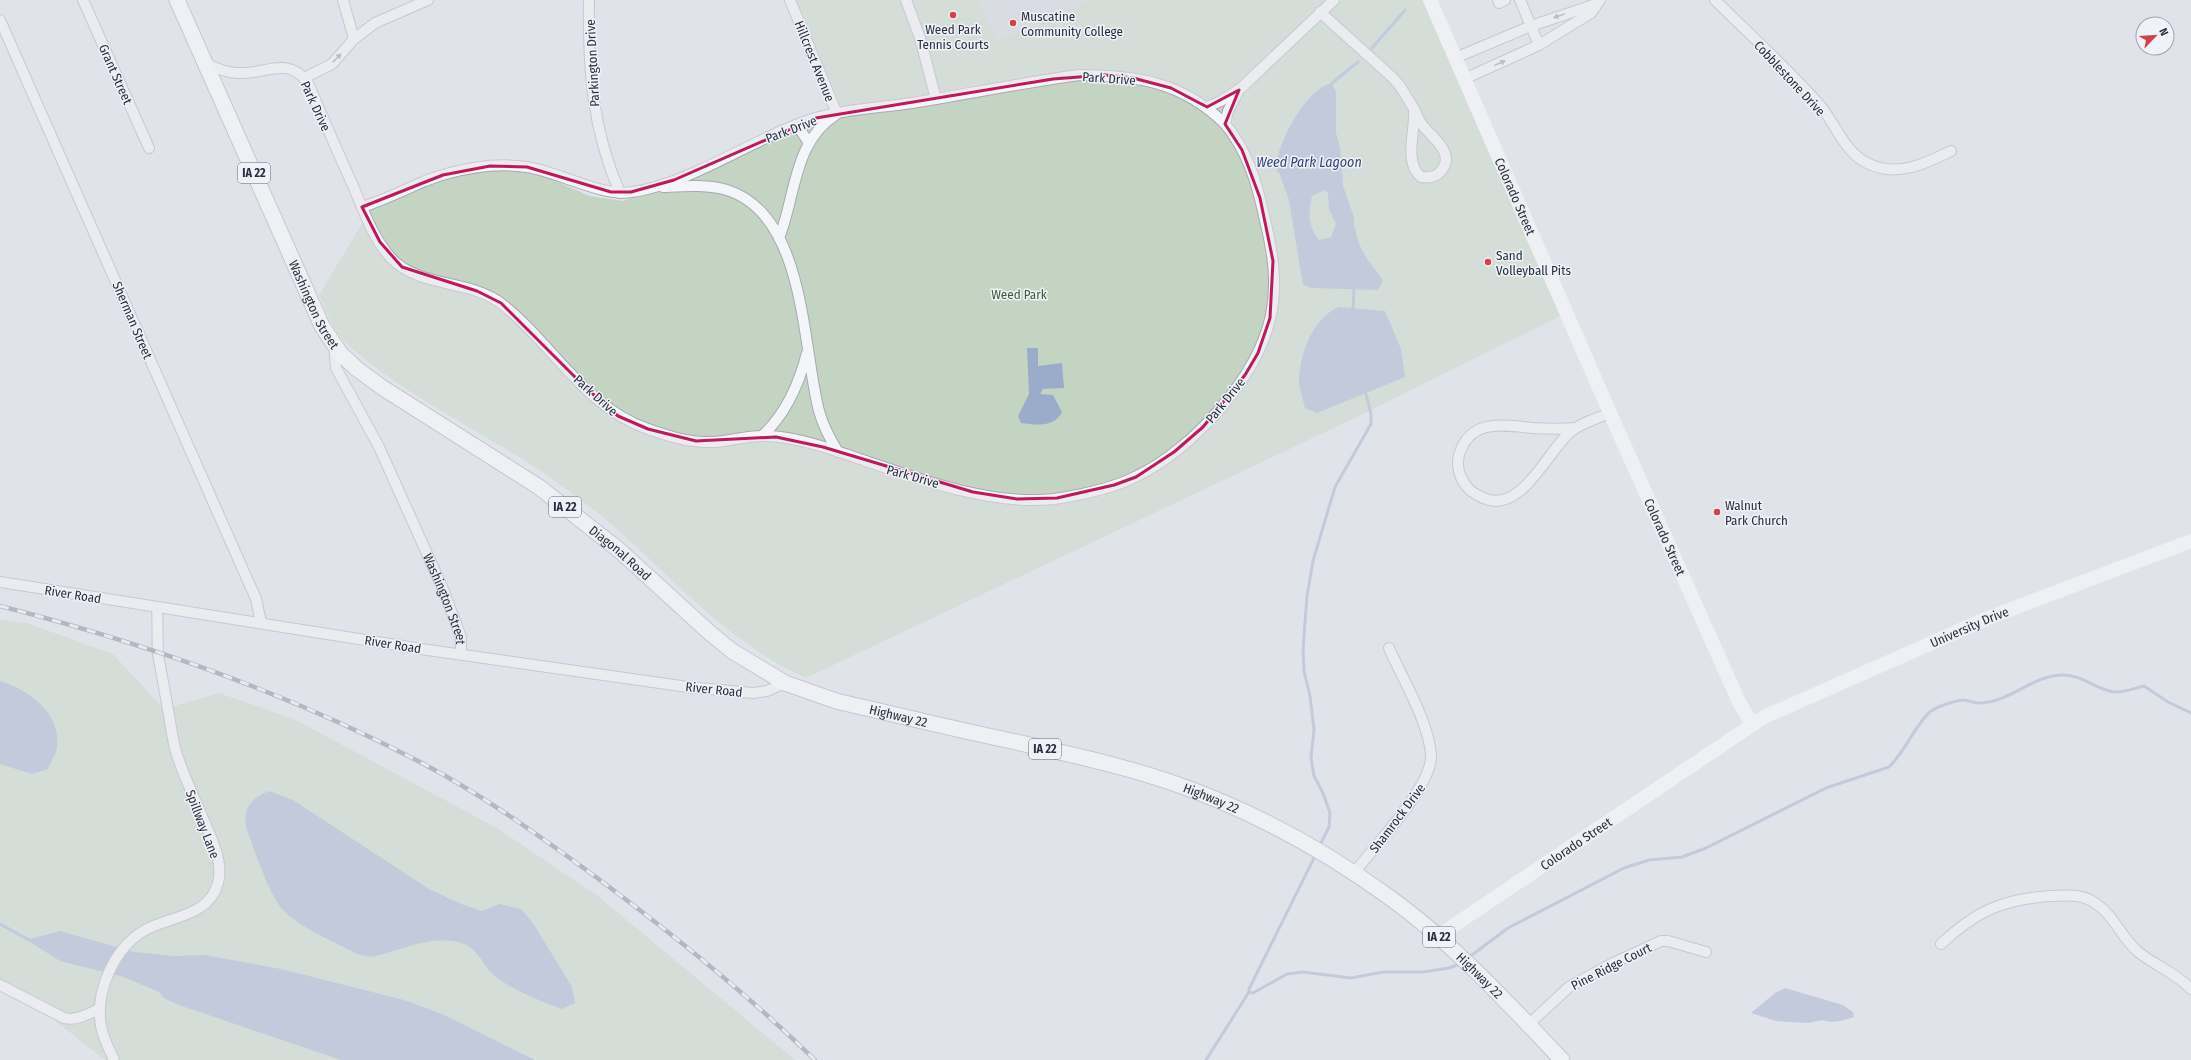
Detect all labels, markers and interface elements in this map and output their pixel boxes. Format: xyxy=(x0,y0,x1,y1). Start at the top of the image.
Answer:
place label: Muscatine Community College xyxy=(1021,9,1123,39)
marker: Weed Park Tennis Courts xyxy=(948,10,958,20)
one-way arrow xyxy=(1553,14,1565,20)
north arrow xyxy=(2135,16,2175,56)
street label: Hillcrest Avenue xyxy=(791,18,838,104)
marker: Muscatine Community College xyxy=(1008,18,1018,28)
street label: Parkington Drive xyxy=(583,19,602,107)
place label: Weed Park Tennis Courts xyxy=(917,22,989,52)
text: N xyxy=(2156,26,2171,38)
street label: Cobblestone Drive xyxy=(1751,38,1828,119)
street label: Grant Street xyxy=(96,42,136,107)
one-way arrow xyxy=(332,53,342,63)
one-way arrow xyxy=(1494,60,1505,66)
street label: Park Drive xyxy=(1082,69,1136,88)
street label: Park Drive xyxy=(297,79,334,134)
street label: Park Drive xyxy=(763,113,819,146)
water label: Weed Park Lagoon xyxy=(1256,154,1362,171)
street label: Colorado Street xyxy=(1492,155,1539,238)
road number: IA 22 xyxy=(238,163,270,183)
place label: Sand Volleyball Pits xyxy=(1496,248,1571,278)
marker: Sand Volleyball Pits xyxy=(1483,257,1493,267)
street label: Washington Street xyxy=(286,258,343,353)
street label: Sherman Street xyxy=(110,279,156,362)
park label: Weed Park xyxy=(991,287,1048,302)
street label: Park Drive xyxy=(571,372,621,419)
street label: Park Drive xyxy=(1203,375,1248,426)
street label: Park Drive xyxy=(885,462,941,491)
street label: Colorado Street xyxy=(1641,496,1689,578)
road number: IA 22 xyxy=(549,497,581,517)
place label: Walnut Park Church xyxy=(1725,498,1788,528)
marker: Walnut Park Church xyxy=(1712,507,1722,517)
street label: Diagonal Road xyxy=(586,522,654,583)
street label: Washington Street xyxy=(420,551,468,645)
street label: River Road xyxy=(44,583,102,606)
street label: University Drive xyxy=(1928,604,2011,651)
street label: River Road xyxy=(364,633,422,656)
street label: River Road xyxy=(685,679,743,700)
street label: Highway 22 xyxy=(868,702,929,730)
road number: IA 22 xyxy=(1029,739,1061,759)
street label: Highway 22 xyxy=(1181,780,1242,817)
street label: Shamrock Drive xyxy=(1366,781,1428,856)
street label: Spillway Lane xyxy=(183,788,222,861)
street label: Colorado Street xyxy=(1538,814,1615,873)
road number: IA 22 xyxy=(1423,927,1455,947)
street label: Pine Ridge Court xyxy=(1569,939,1654,993)
street label: Highway 22 xyxy=(1453,950,1506,1002)

